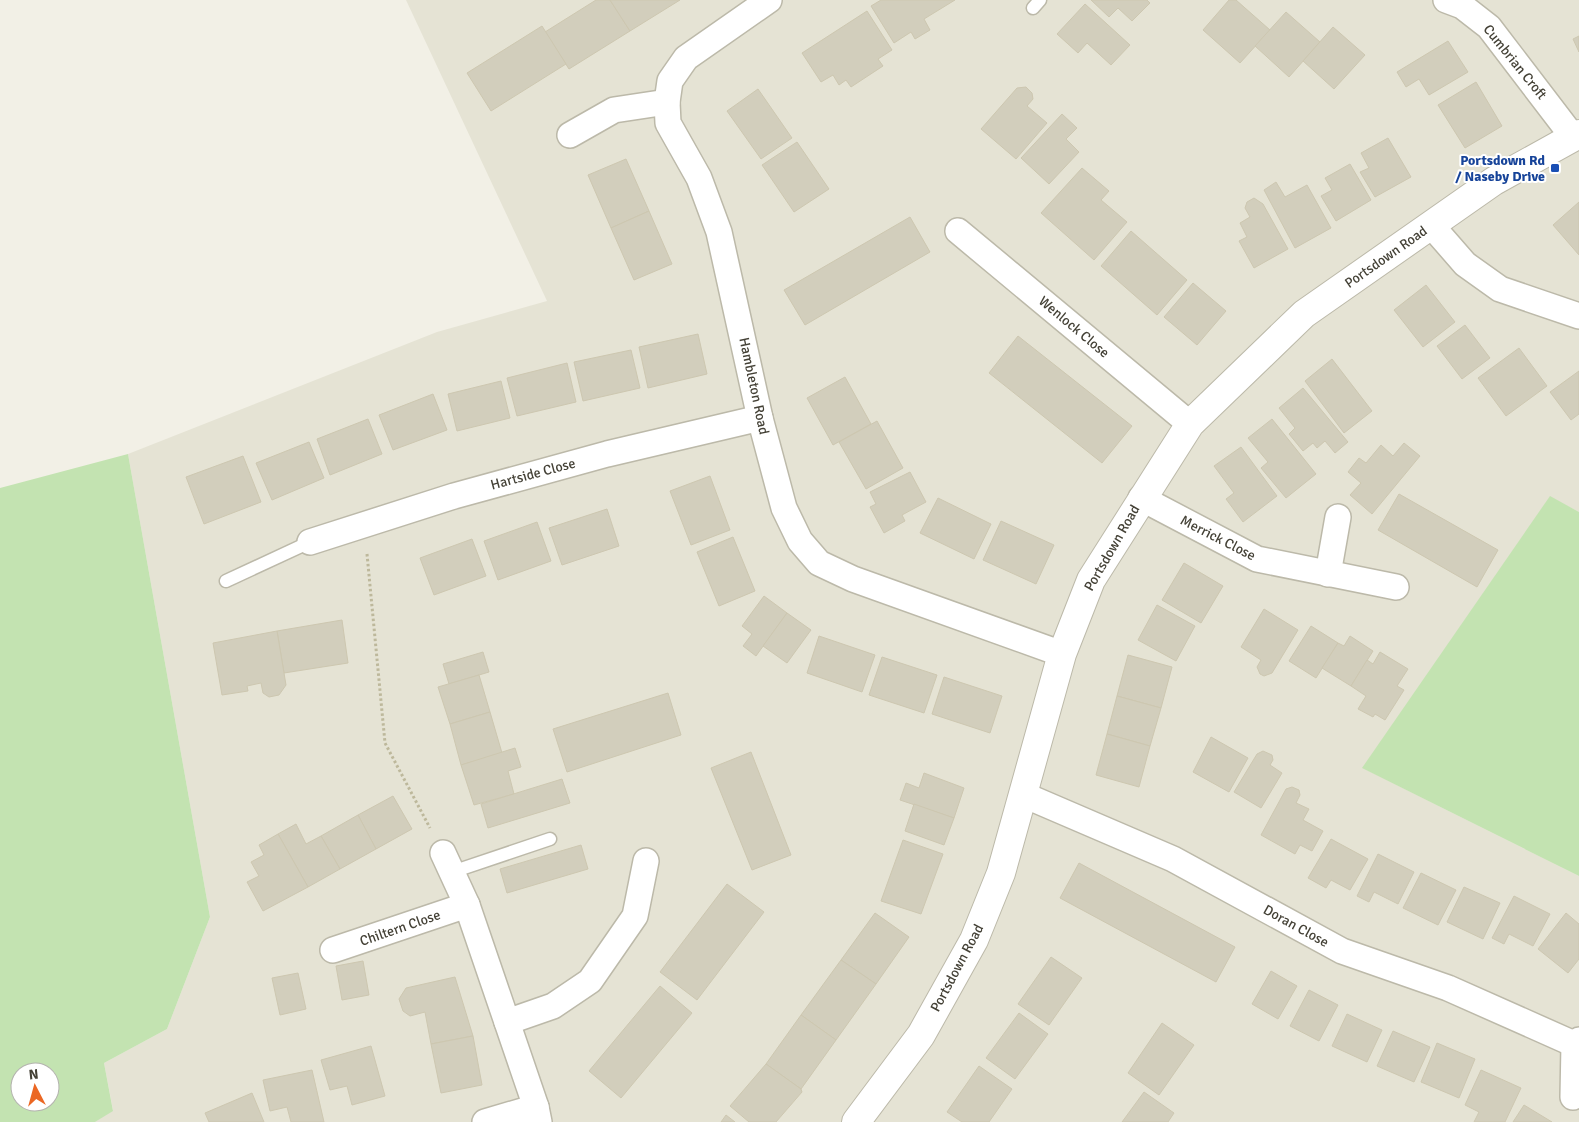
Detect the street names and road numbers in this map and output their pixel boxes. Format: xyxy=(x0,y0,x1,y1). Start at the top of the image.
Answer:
street label: Cumbrian Croft xyxy=(1480,21,1550,103)
street label: Portsdown Road xyxy=(1342,222,1430,292)
street label: Wenlock Close xyxy=(1035,293,1113,361)
street label: Hambleton Road xyxy=(735,336,773,436)
street label: Hartside Close xyxy=(489,455,577,493)
street label: Portsdown Road xyxy=(1080,502,1144,594)
street label: Merrick Close xyxy=(1178,512,1258,564)
street label: Doran Close xyxy=(1260,901,1332,951)
street label: Chiltern Close xyxy=(357,906,443,950)
street label: Portsdown Road xyxy=(927,921,987,1015)

